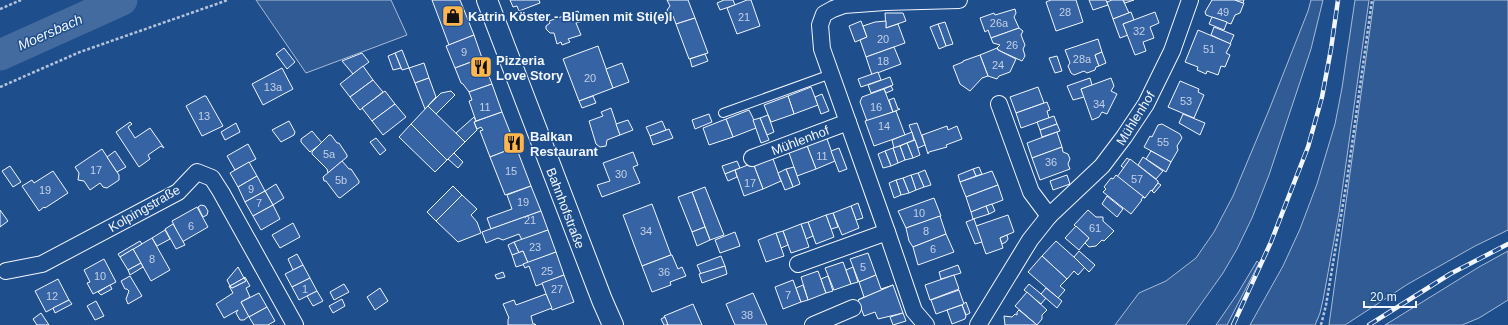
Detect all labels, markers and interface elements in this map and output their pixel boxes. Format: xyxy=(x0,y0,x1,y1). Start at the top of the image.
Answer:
shop icon: Katrin Köster - Blumen mit Sti(e)l xyxy=(440,3,466,29)
house number: 28 xyxy=(1059,6,1071,18)
house number: 49 xyxy=(1217,6,1229,18)
place label: Katrin Köster - Blumen mit Sti(e)l xyxy=(468,9,672,24)
water label: Moersbach xyxy=(15,11,85,53)
house number: 21 xyxy=(738,11,750,23)
house number: 26a xyxy=(990,17,1009,29)
house number: 32 xyxy=(1133,25,1145,37)
house number: 20 xyxy=(877,33,889,45)
house number: 26 xyxy=(1006,39,1018,51)
house number: 51 xyxy=(1203,43,1215,55)
house number: 9 xyxy=(461,46,467,58)
place label: Pizzeria Love Story xyxy=(496,53,564,83)
house number: 28a xyxy=(1073,53,1092,65)
restaurant icon: Pizzeria Love Story xyxy=(468,54,494,80)
house number: 18 xyxy=(877,55,889,67)
house number: 24 xyxy=(992,59,1004,71)
house number: 20 xyxy=(584,72,596,84)
house number: 13a xyxy=(264,81,283,93)
street label: Mühlenhof xyxy=(1113,88,1158,148)
house number: 53 xyxy=(1180,95,1192,107)
house number: 34 xyxy=(1093,98,1105,110)
house number: 11 xyxy=(479,101,491,113)
house number: 16 xyxy=(870,101,882,113)
house number: 13 xyxy=(198,110,210,122)
house number: 14 xyxy=(878,120,890,132)
street label: Mühlenhof xyxy=(769,122,832,158)
place label: Balkan Restaurant xyxy=(530,129,599,159)
restaurant icon: Balkan Restaurant xyxy=(501,130,527,156)
house number: 55 xyxy=(1157,136,1169,148)
house number: 5a xyxy=(323,148,336,160)
house number: 11 xyxy=(816,150,828,162)
house number: 36 xyxy=(1045,156,1057,168)
house number: 17 xyxy=(90,164,102,176)
house number: 15 xyxy=(505,165,517,177)
street label: Bahnhofstraße xyxy=(543,166,588,251)
house number: 30 xyxy=(615,168,627,180)
house number: 57 xyxy=(1131,173,1143,185)
house number: 5b xyxy=(335,174,347,186)
house number: 17 xyxy=(744,177,756,189)
street label: Kolpingstraße xyxy=(106,182,183,235)
house number: 9 xyxy=(248,183,254,195)
house number: 19 xyxy=(39,184,51,196)
house number: 19 xyxy=(517,196,529,208)
house number: 7 xyxy=(256,197,262,209)
house number: 10 xyxy=(913,207,925,219)
house number: 21 xyxy=(524,214,536,226)
house number: 6 xyxy=(188,220,194,232)
house number: 61 xyxy=(1089,222,1101,234)
house number: 34 xyxy=(640,225,652,237)
house number: 8 xyxy=(923,225,929,237)
house number: 23 xyxy=(529,241,541,253)
house number: 6 xyxy=(930,243,936,255)
house number: 8 xyxy=(149,253,155,265)
house number: 5 xyxy=(860,261,866,273)
house number: 25 xyxy=(541,265,553,277)
house number: 36 xyxy=(658,266,670,278)
house number: 10 xyxy=(94,270,106,282)
house number: 1 xyxy=(302,283,308,295)
house number: 27 xyxy=(551,283,563,295)
scale bar xyxy=(1364,283,1416,309)
house number: 7 xyxy=(785,289,791,301)
house number: 12 xyxy=(46,290,58,302)
text: 20 m xyxy=(1370,290,1397,304)
house number: 38 xyxy=(741,309,753,321)

